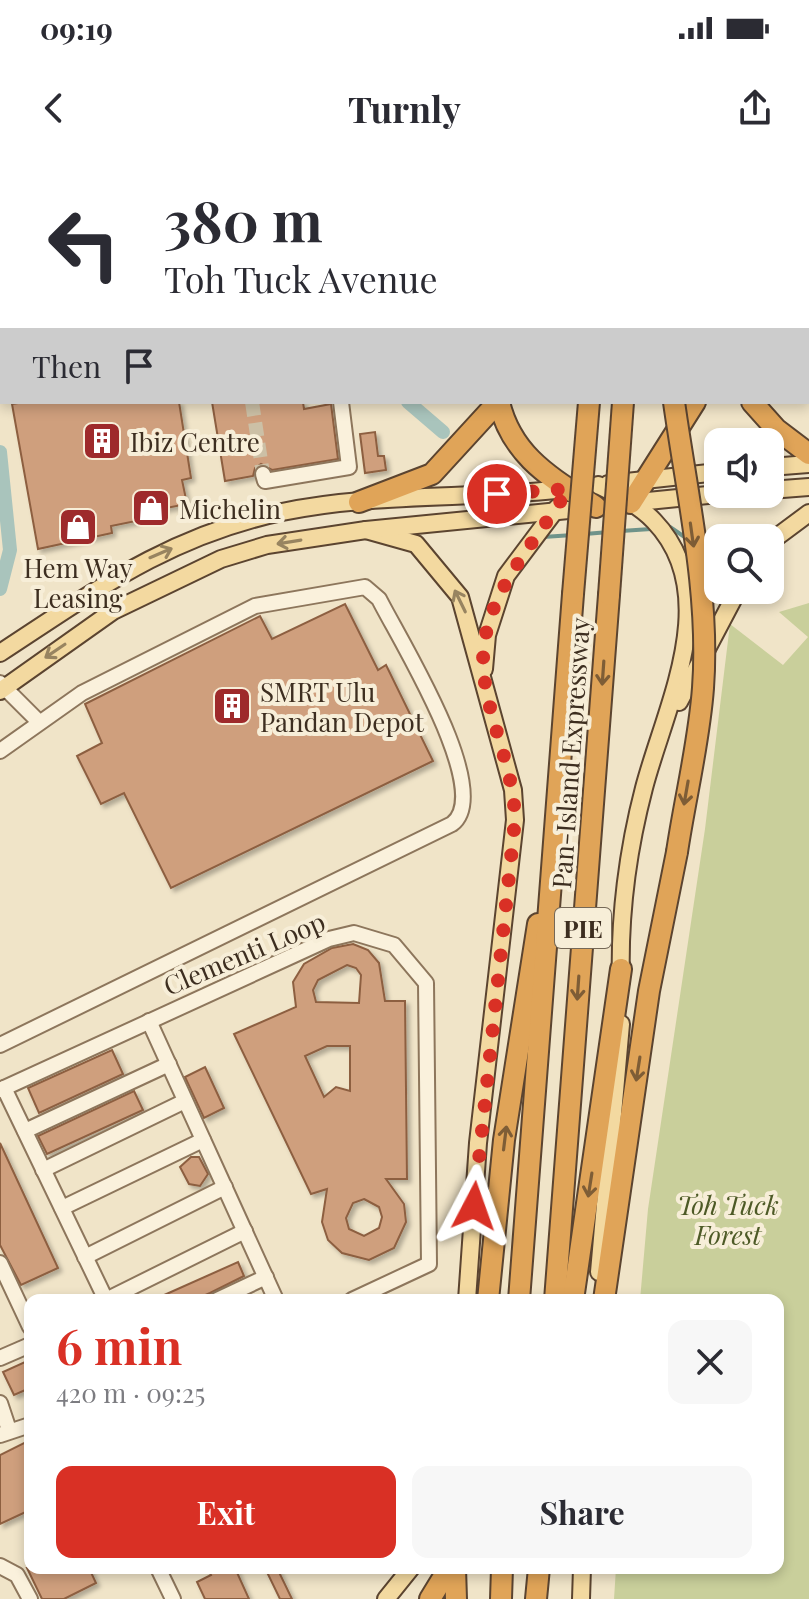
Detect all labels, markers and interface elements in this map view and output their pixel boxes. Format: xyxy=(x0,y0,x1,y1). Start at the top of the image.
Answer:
text: 09:19 xyxy=(40,8,113,48)
text: Turnly xyxy=(348,84,461,132)
icon: back xyxy=(32,86,76,130)
icon: share xyxy=(733,86,777,130)
text: 380 m xyxy=(164,182,323,257)
icon: left xyxy=(32,192,136,296)
text: Toh Tuck Avenue xyxy=(164,254,438,302)
icon: arrive xyxy=(117,344,161,388)
text: Then xyxy=(32,346,101,386)
building icon: Ibiz Centre xyxy=(81,420,123,462)
place label: Ibiz Centre xyxy=(130,424,260,459)
map controls xyxy=(704,428,784,604)
button: sound xyxy=(704,428,784,508)
pin xyxy=(463,460,531,528)
icon: arrive xyxy=(475,472,519,516)
shop icon: Michelin xyxy=(130,487,172,529)
place label: Michelin xyxy=(179,491,281,526)
shop icon: Hem Way Leasing xyxy=(57,506,99,548)
one-way arrow xyxy=(685,522,700,547)
button: search xyxy=(704,524,784,604)
one-way arrow xyxy=(277,535,302,550)
one-way arrow xyxy=(148,545,173,560)
place label: Hem Way Leasing xyxy=(23,550,133,615)
one-way arrow xyxy=(452,589,468,613)
street label: Pan-Island Expressway xyxy=(543,616,597,890)
one-way arrow xyxy=(45,643,67,659)
one-way arrow xyxy=(595,659,610,686)
place label: SMRT Ulu Pandan Depot xyxy=(260,674,425,739)
building icon: SMRT Ulu Pandan Depot xyxy=(211,685,253,727)
one-way arrow xyxy=(678,779,693,805)
street label: Clementi Loop xyxy=(158,903,330,1003)
road number: PIE xyxy=(555,908,611,948)
one-way arrow xyxy=(570,974,585,1001)
one-way arrow xyxy=(629,1055,644,1081)
one-way arrow xyxy=(497,1125,512,1152)
position arrow xyxy=(432,1164,516,1248)
one-way arrow xyxy=(582,1172,597,1197)
park label: Toh Tuck Forest xyxy=(677,1187,779,1252)
text: 6 min xyxy=(56,1313,182,1377)
button: close xyxy=(668,1320,752,1404)
text: 420 m · 09:25 xyxy=(56,1375,205,1410)
button: Exit xyxy=(56,1466,396,1558)
button: Share xyxy=(412,1466,752,1558)

